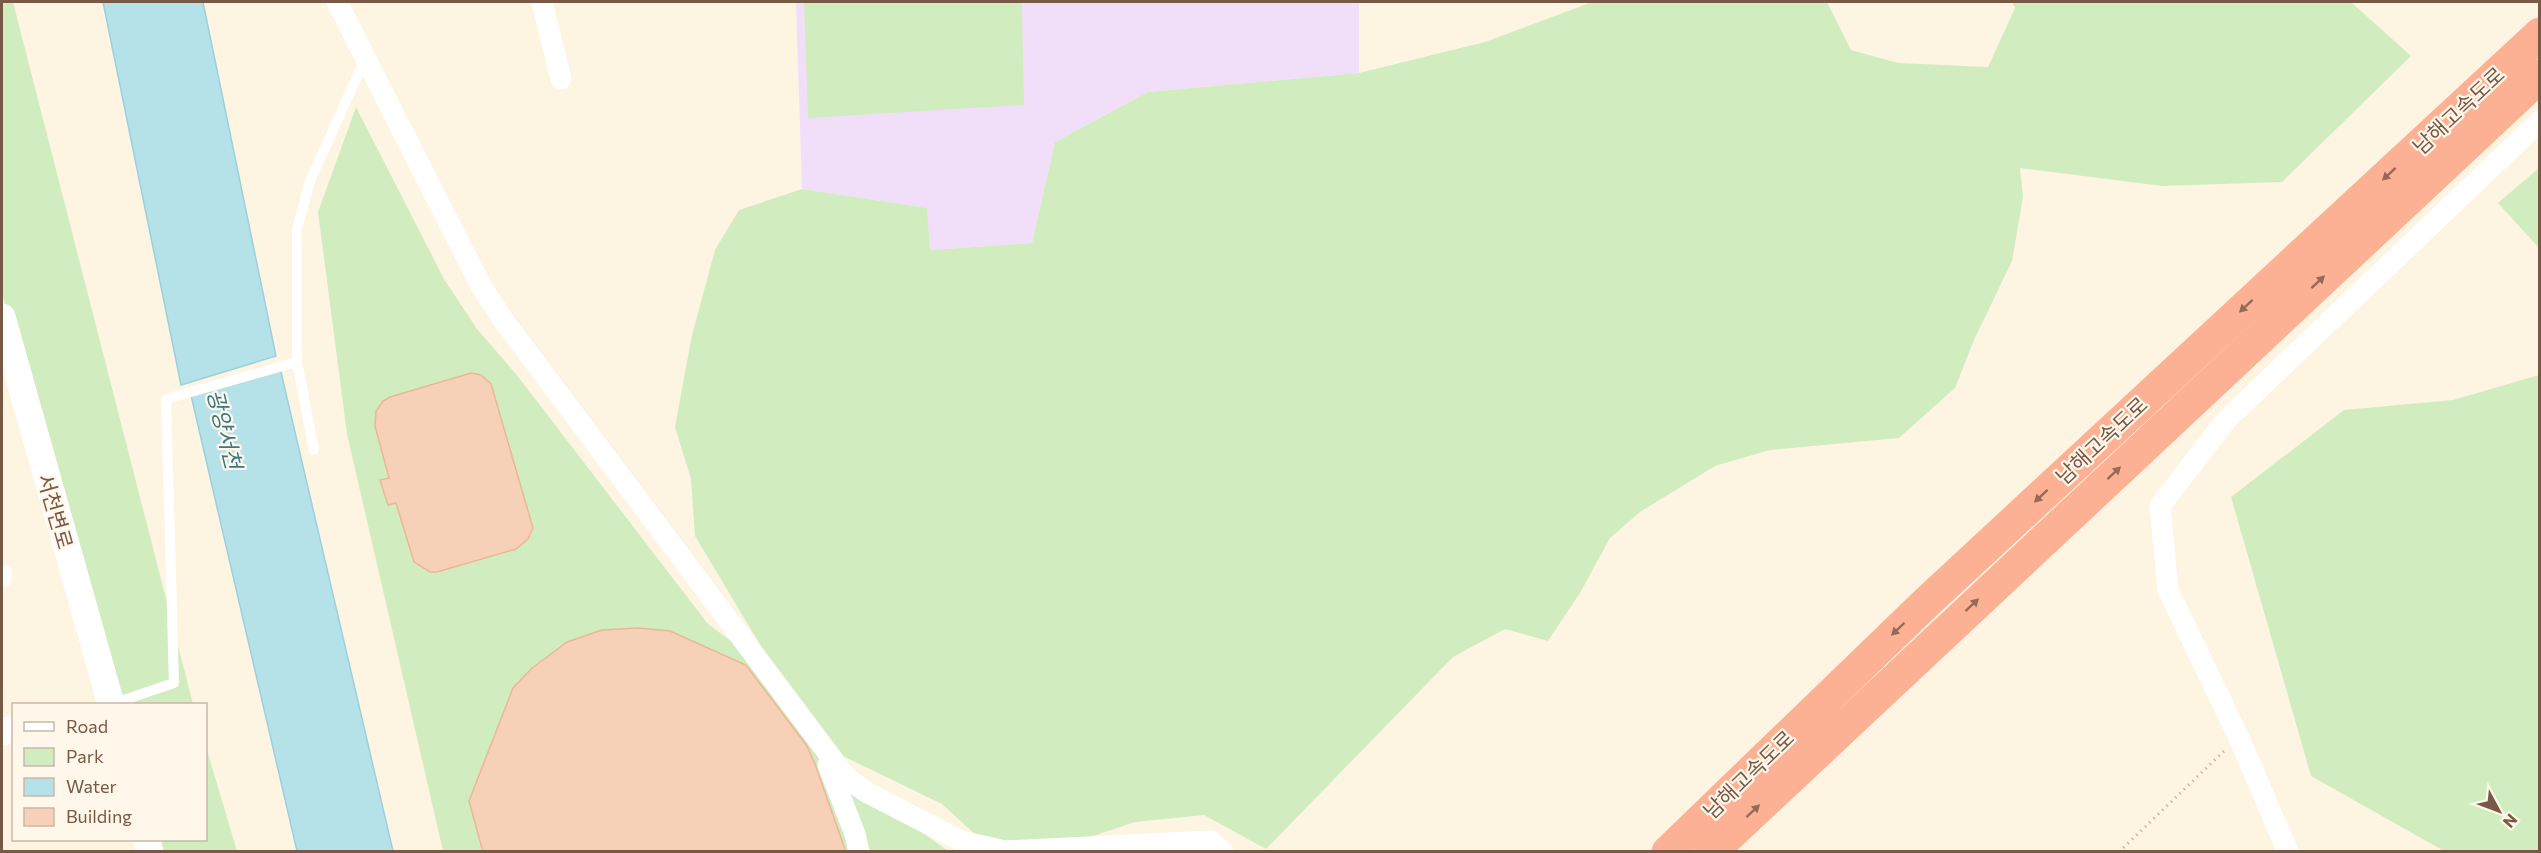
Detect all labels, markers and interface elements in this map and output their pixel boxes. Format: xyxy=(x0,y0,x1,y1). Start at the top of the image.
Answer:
street label: 남해고속도로 xyxy=(2407,61,2509,159)
one-way arrow xyxy=(2381,167,2396,181)
one-way arrow xyxy=(2311,276,2325,290)
one-way arrow xyxy=(2239,299,2253,313)
water label: 광양서천 xyxy=(202,386,249,474)
street label: 남해고속도로 xyxy=(2050,391,2152,489)
one-way arrow xyxy=(2107,466,2121,480)
street label: 서천변로 xyxy=(33,470,79,552)
one-way arrow xyxy=(2034,489,2049,502)
one-way arrow xyxy=(1964,599,1978,613)
one-way arrow xyxy=(1891,622,1906,636)
legend xyxy=(12,703,207,841)
text: Road xyxy=(66,715,108,737)
street label: 남해고속도로 xyxy=(1698,725,1798,823)
text: Park xyxy=(66,745,104,767)
text: Water xyxy=(66,775,117,797)
north arrow xyxy=(2469,781,2529,841)
text: Building xyxy=(66,805,132,827)
one-way arrow xyxy=(1746,805,1760,819)
text: N xyxy=(2500,810,2522,832)

